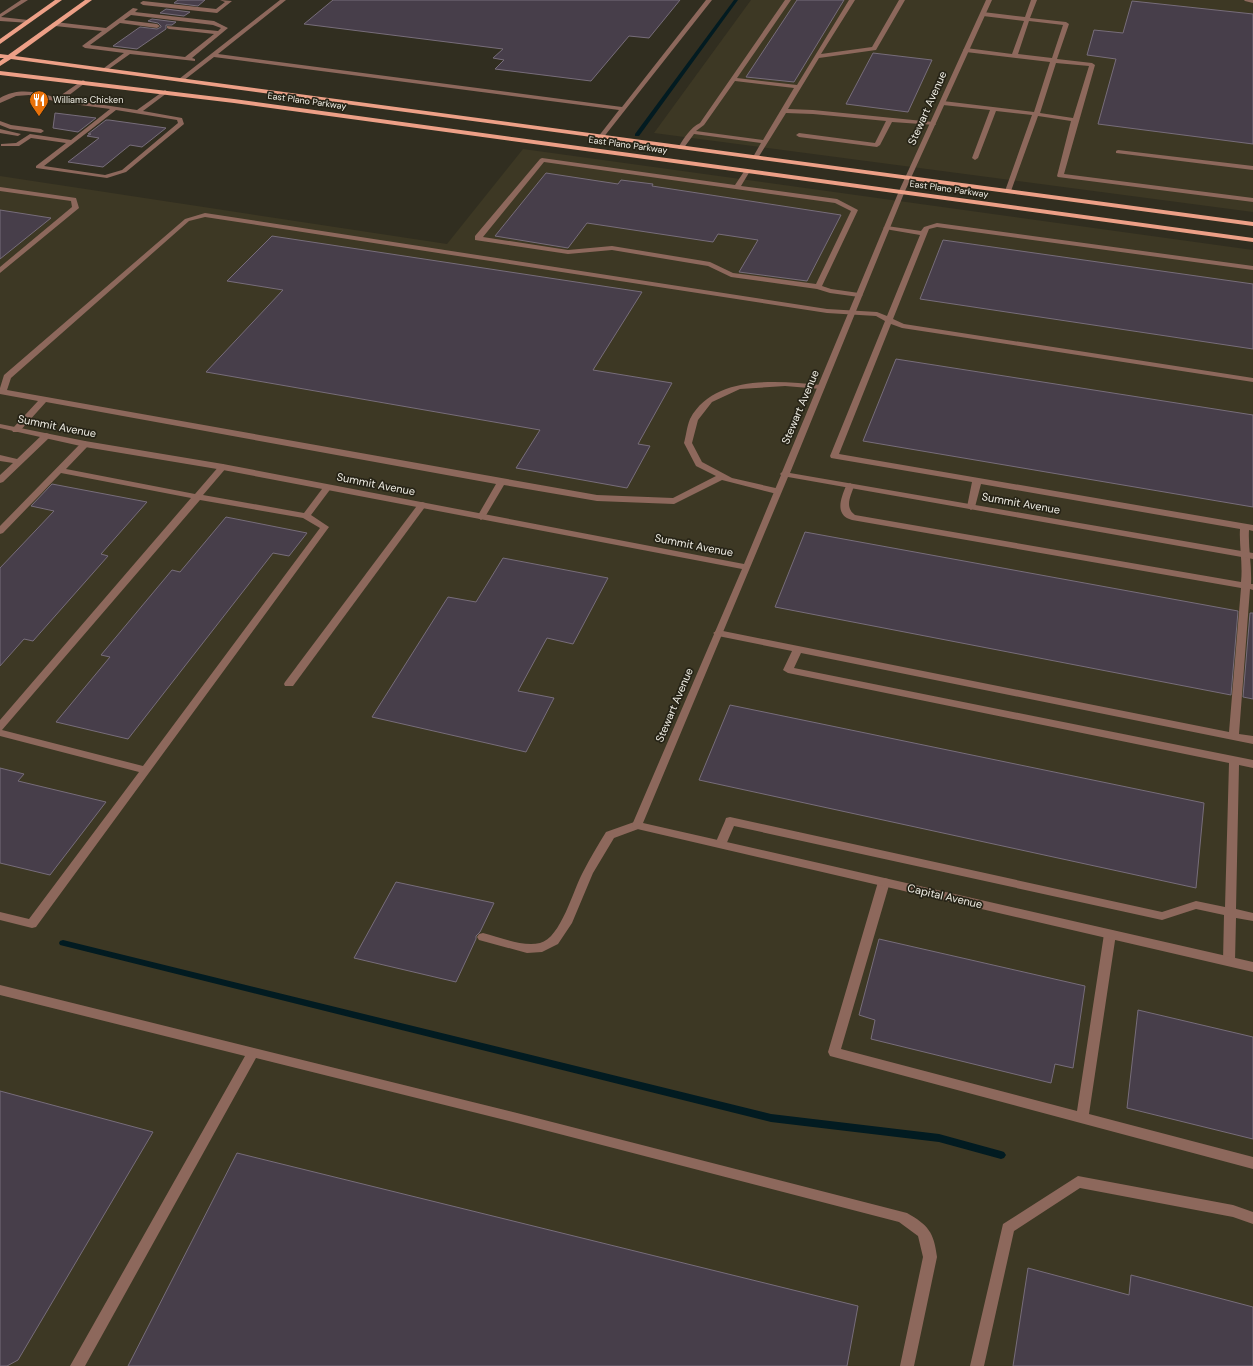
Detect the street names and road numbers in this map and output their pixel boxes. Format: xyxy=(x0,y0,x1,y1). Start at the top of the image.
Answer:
street label: Stewart Avenue xyxy=(904,69,950,147)
street label: East Plano Parkway xyxy=(267,90,347,112)
street label: East Plano Parkway xyxy=(588,134,668,156)
street label: East Plano Parkway xyxy=(909,178,989,200)
street label: Stewart Avenue xyxy=(778,368,822,446)
street label: Summit Avenue xyxy=(17,412,97,440)
street label: Summit Avenue xyxy=(336,470,416,498)
street label: Summit Avenue xyxy=(981,489,1061,517)
street label: Summit Avenue xyxy=(654,531,734,559)
street label: Stewart Avenue xyxy=(652,666,696,744)
street label: Capital Avenue xyxy=(906,881,984,911)

